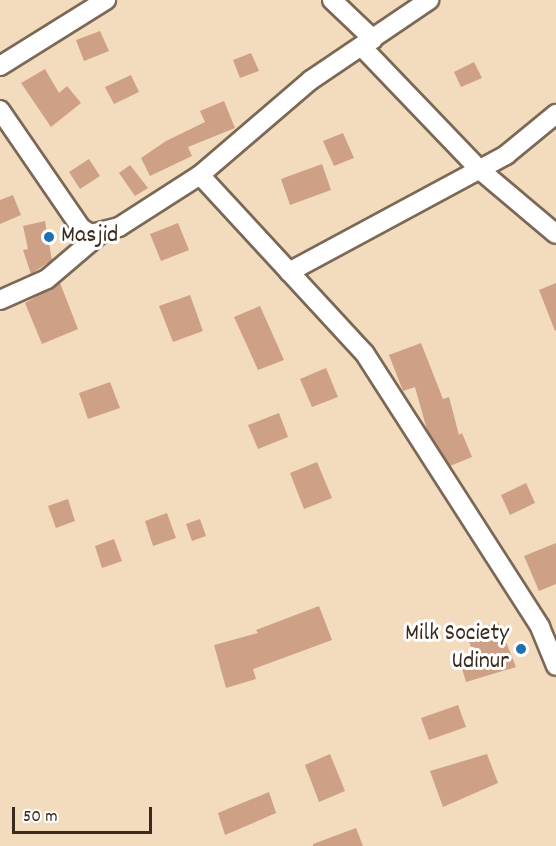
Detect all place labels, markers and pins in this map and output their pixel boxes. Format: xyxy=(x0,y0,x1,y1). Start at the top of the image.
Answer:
place label: Masjid xyxy=(61,223,118,251)
marker: Masjid xyxy=(42,230,56,244)
place label: Milk Society Udinur xyxy=(405,621,509,677)
marker: Milk Society Udinur xyxy=(514,642,528,656)

